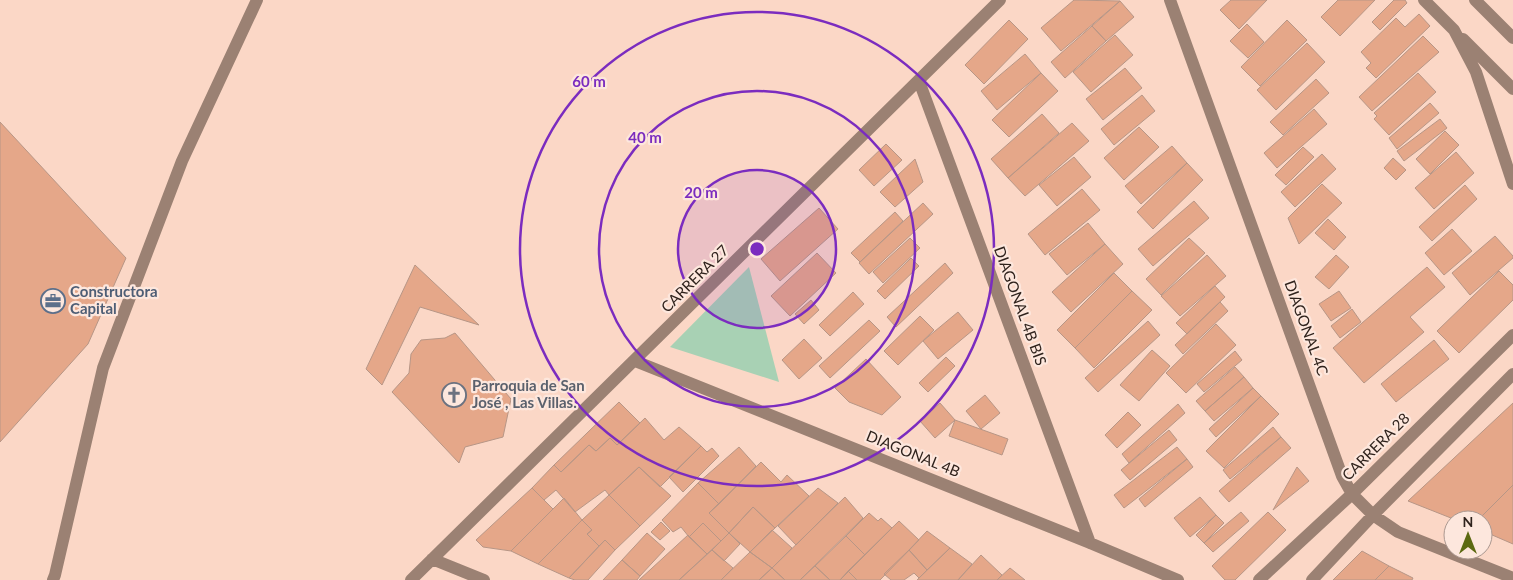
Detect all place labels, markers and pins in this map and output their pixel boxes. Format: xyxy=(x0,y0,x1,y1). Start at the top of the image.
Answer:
centre of rings xyxy=(748,240,766,258)
place label: Constructora Capital xyxy=(70,282,158,317)
office icon: Constructora Capital xyxy=(40,288,66,314)
place label: Parroquia de San José , Las Villas. xyxy=(472,376,585,411)
church icon: Parroquia de San José , Las Villas. xyxy=(441,382,467,408)

